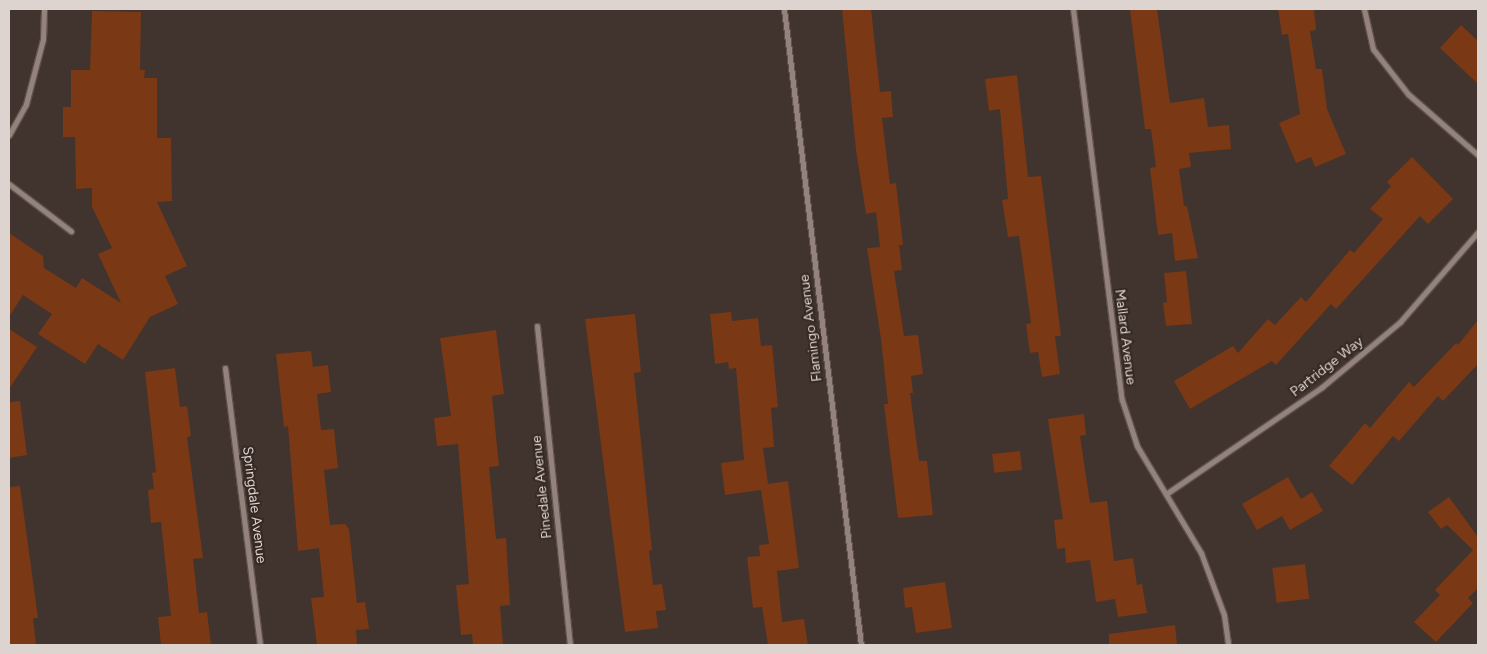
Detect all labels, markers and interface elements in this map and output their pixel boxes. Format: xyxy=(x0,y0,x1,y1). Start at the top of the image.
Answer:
street label: Flamingo Avenue xyxy=(796,273,826,383)
street label: Mallard Avenue xyxy=(1111,288,1139,386)
street label: Partridge Way xyxy=(1287,333,1367,401)
street label: Pinedale Avenue xyxy=(528,435,556,539)
street label: Springdale Avenue xyxy=(238,446,270,564)

